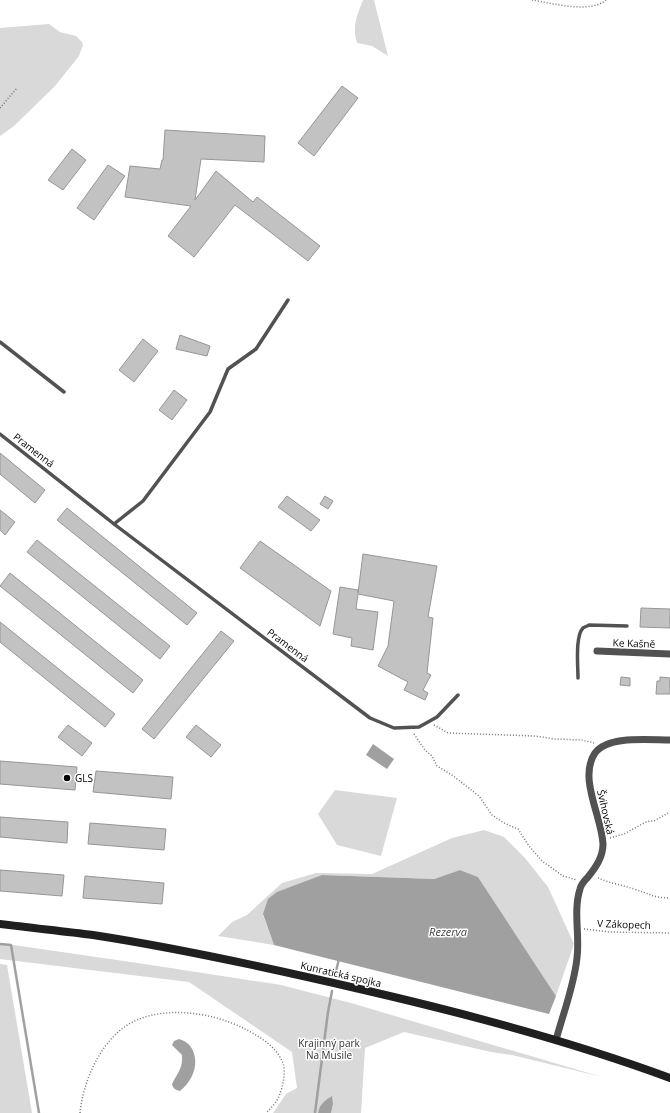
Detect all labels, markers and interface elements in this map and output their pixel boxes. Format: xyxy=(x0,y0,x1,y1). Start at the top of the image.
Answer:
street label: Pramenná xyxy=(11,430,57,470)
street label: Pramenná xyxy=(264,625,312,665)
street label: Ke Kašně xyxy=(613,635,656,651)
place label: GLS xyxy=(75,771,93,785)
marker: GLS xyxy=(62,773,72,783)
street label: Švihovská xyxy=(594,788,618,836)
street label: V Zákopech xyxy=(597,916,651,932)
water label: Rezerva xyxy=(429,924,467,939)
street label: Kunratická spojka xyxy=(299,958,383,990)
park label: Krajinný park Na Musile xyxy=(298,1036,361,1062)

